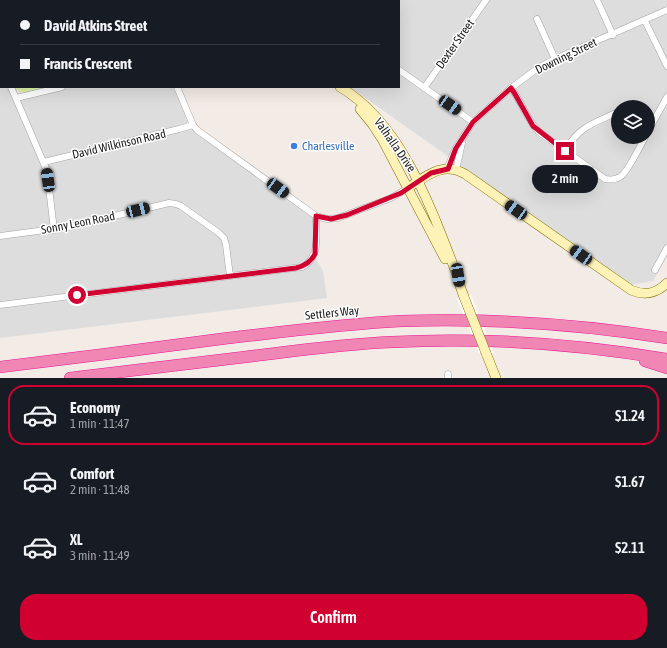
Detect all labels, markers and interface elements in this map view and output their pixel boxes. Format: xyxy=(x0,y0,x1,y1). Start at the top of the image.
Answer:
street label: Dexter Street xyxy=(433,16,477,71)
text: David Atkins Street xyxy=(44,17,147,34)
street label: Downing Street xyxy=(533,35,600,77)
text: Francis Crescent xyxy=(44,55,132,72)
car xyxy=(437,93,463,117)
map controls xyxy=(611,100,655,144)
button: layers xyxy=(611,100,655,144)
street label: Valhalla Drive xyxy=(371,115,419,175)
street label: David Wilkinson Road xyxy=(71,126,167,162)
place label: Charlesville xyxy=(302,139,354,153)
marker: Charlesville xyxy=(289,141,299,151)
route end xyxy=(556,142,574,160)
callout: 2 min xyxy=(532,165,598,193)
car xyxy=(40,167,56,193)
text: 2 min xyxy=(552,171,578,186)
car xyxy=(265,176,291,200)
car xyxy=(503,198,529,222)
car xyxy=(125,201,151,219)
street label: Sonny Leon Road xyxy=(40,209,116,237)
car xyxy=(568,243,594,267)
car xyxy=(450,262,466,288)
route start xyxy=(68,286,86,304)
street label: Settlers Way xyxy=(304,303,360,323)
icon: car xyxy=(22,397,58,433)
text: Economy xyxy=(70,399,120,416)
text: $1.24 xyxy=(615,407,645,424)
text: 1 min · 11:47 xyxy=(70,416,130,431)
icon: car xyxy=(22,463,58,499)
text: Comfort xyxy=(70,465,114,482)
text: $1.67 xyxy=(615,473,645,490)
text: 2 min · 11:48 xyxy=(70,482,130,497)
icon: car xyxy=(22,529,58,565)
text: XL xyxy=(70,531,83,548)
text: $2.11 xyxy=(615,539,645,556)
text: 3 min · 11:49 xyxy=(70,548,130,563)
button: Confirm xyxy=(20,594,647,640)

